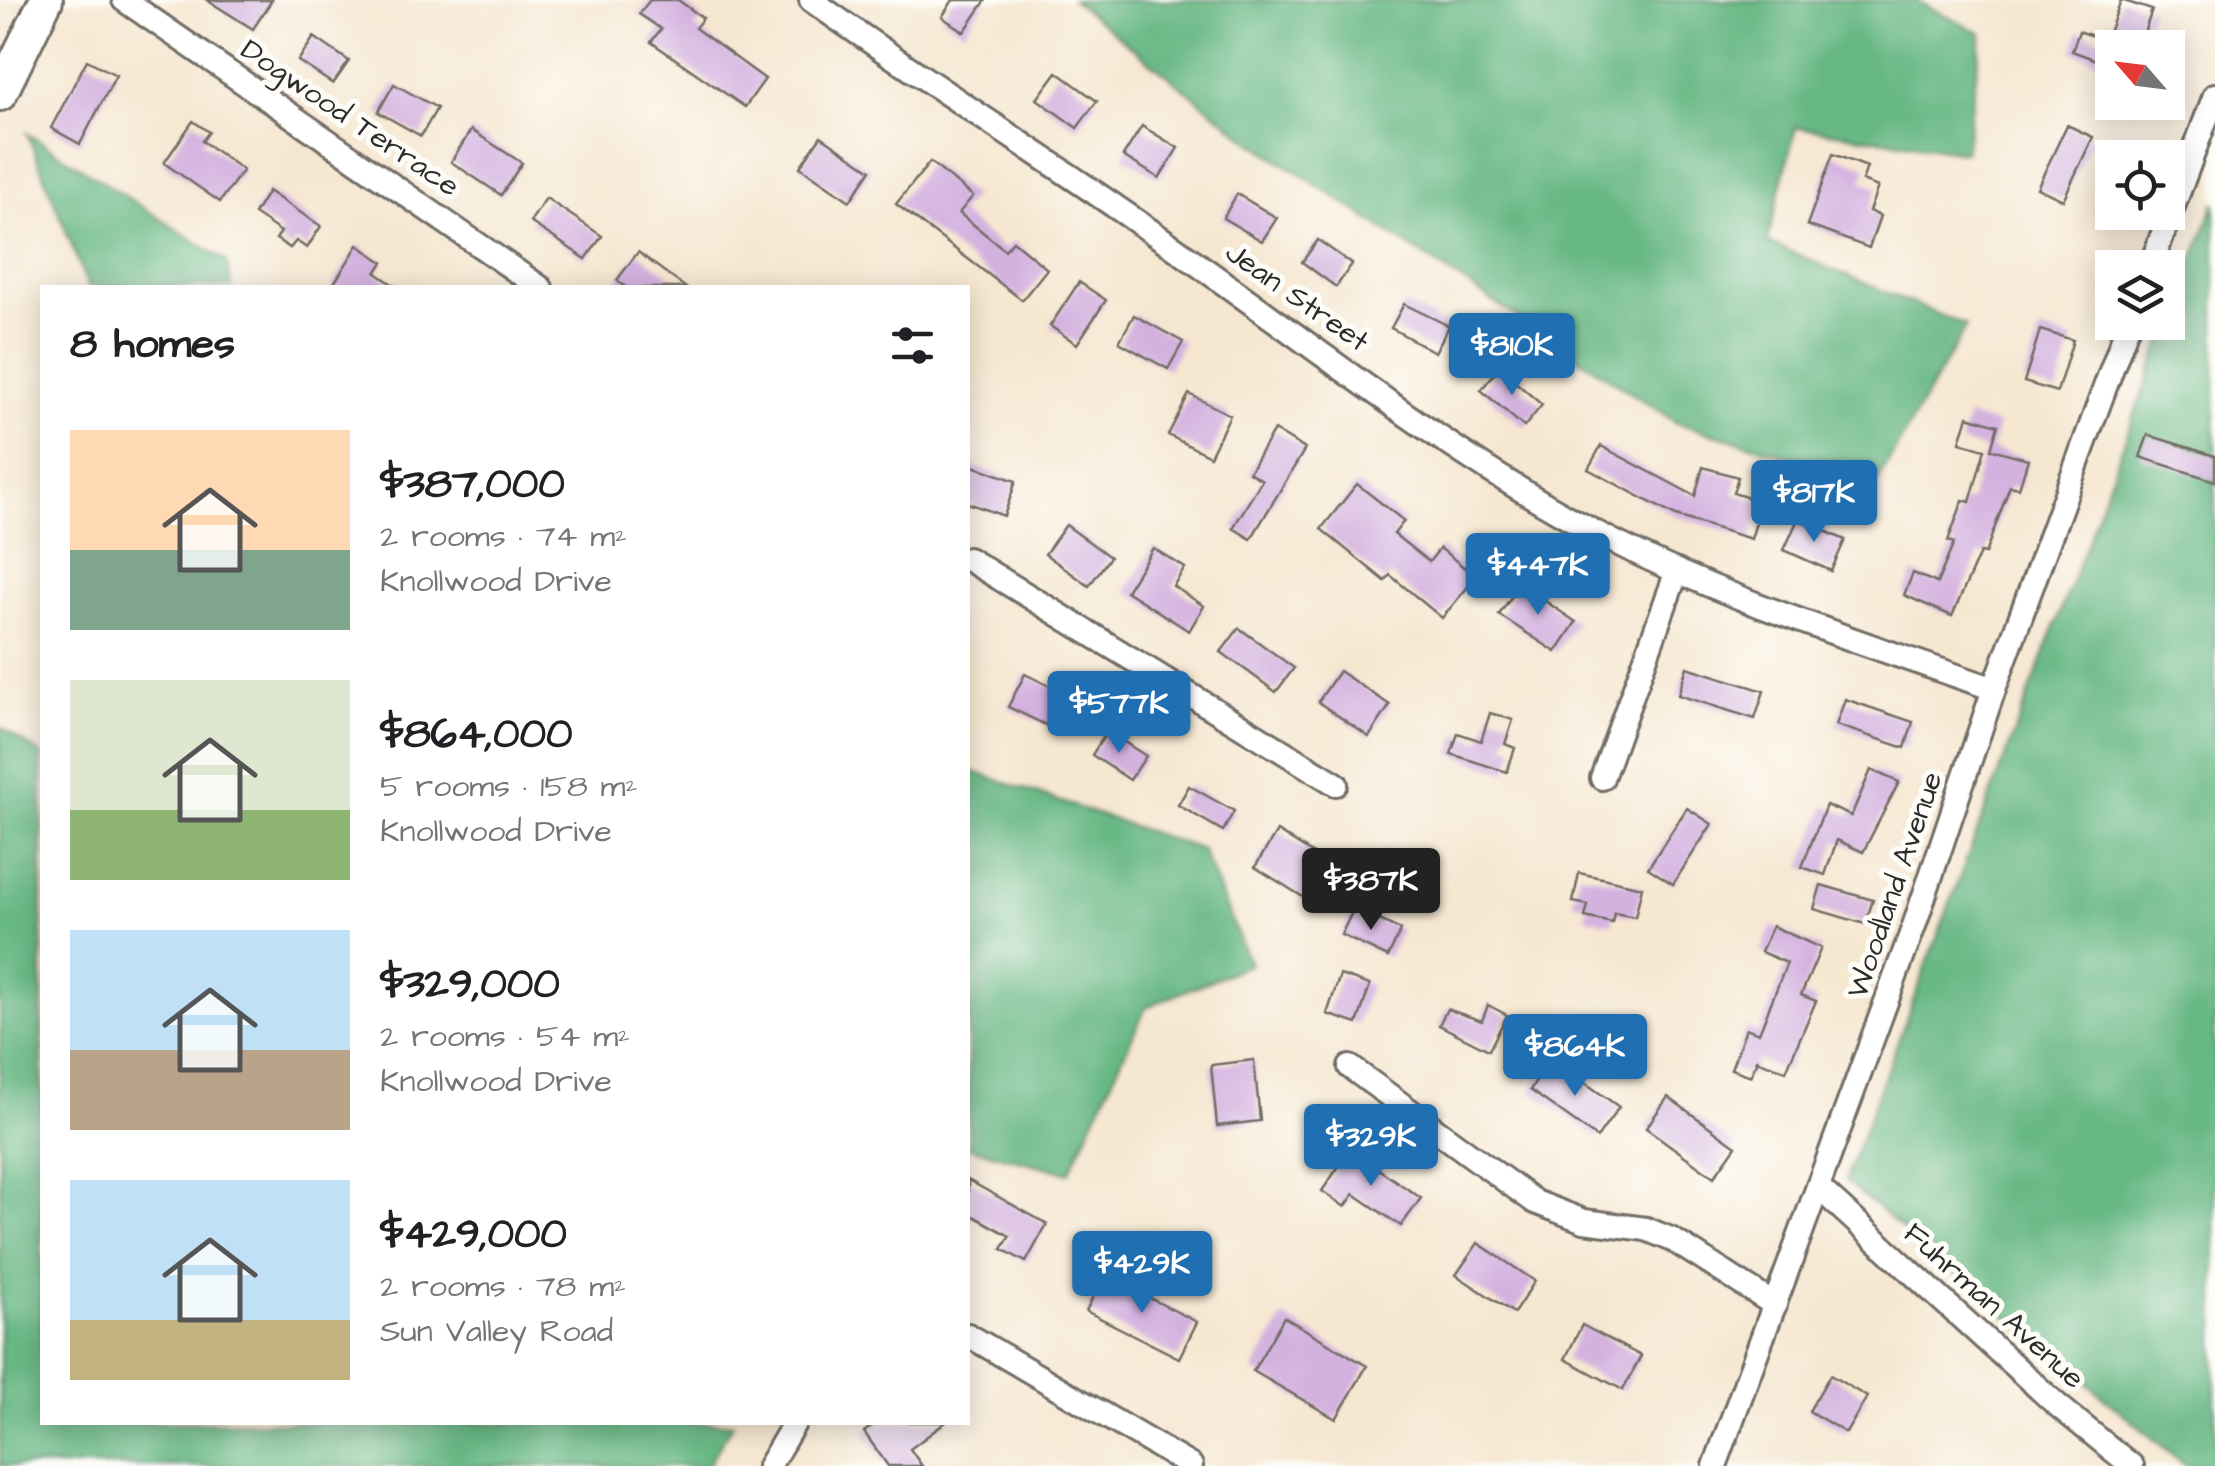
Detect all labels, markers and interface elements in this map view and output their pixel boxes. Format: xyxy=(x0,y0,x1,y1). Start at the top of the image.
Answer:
street label: Dogwood Terrace xyxy=(232,29,468,208)
north arrow xyxy=(2095,30,2185,120)
map controls xyxy=(2095,30,2185,340)
button: locate xyxy=(2095,140,2185,230)
street label: Jean Street xyxy=(1217,232,1377,362)
button: layers xyxy=(2095,250,2185,340)
pin: $810K xyxy=(1442,313,1582,398)
text: 8 homes xyxy=(70,316,235,374)
icon: filters xyxy=(885,318,940,373)
text: $810K xyxy=(1471,323,1553,368)
text: $387,000 xyxy=(380,456,565,514)
pin: $817K xyxy=(1744,460,1884,545)
icon: home xyxy=(150,470,270,590)
text: $817K xyxy=(1773,470,1855,515)
text: 2 rooms · 74 m² xyxy=(380,514,627,559)
pin: $447K xyxy=(1468,533,1608,618)
text: $447K xyxy=(1488,543,1588,588)
text: Knollwood Drive xyxy=(380,559,612,604)
pin: $577K xyxy=(1049,671,1189,756)
text: $577K xyxy=(1069,681,1169,726)
text: $864,000 xyxy=(380,706,573,764)
icon: home xyxy=(150,720,270,840)
text: 5 rooms · 158 m² xyxy=(380,764,637,809)
street label: Woodland Avenue xyxy=(1837,766,1953,1004)
text: Knollwood Drive xyxy=(380,809,612,854)
pin: $387K xyxy=(1301,848,1441,933)
text: $387K xyxy=(1324,858,1418,903)
text: $329,000 xyxy=(380,956,560,1014)
icon: home xyxy=(150,970,270,1090)
text: 2 rooms · 54 m² xyxy=(380,1014,630,1059)
pin: $864K xyxy=(1505,1014,1645,1099)
text: $864K xyxy=(1525,1024,1625,1069)
text: Knollwood Drive xyxy=(380,1059,612,1104)
pin: $329K xyxy=(1301,1104,1441,1189)
text: $329K xyxy=(1326,1114,1416,1159)
text: $429,000 xyxy=(380,1206,567,1264)
street label: Fuhrman Avenue xyxy=(1894,1213,2094,1399)
icon: home xyxy=(150,1220,270,1340)
pin: $429K xyxy=(1072,1231,1212,1316)
text: $429K xyxy=(1094,1241,1190,1286)
text: 2 rooms · 78 m² xyxy=(380,1264,626,1309)
text: Sun Valley Road xyxy=(380,1309,613,1354)

